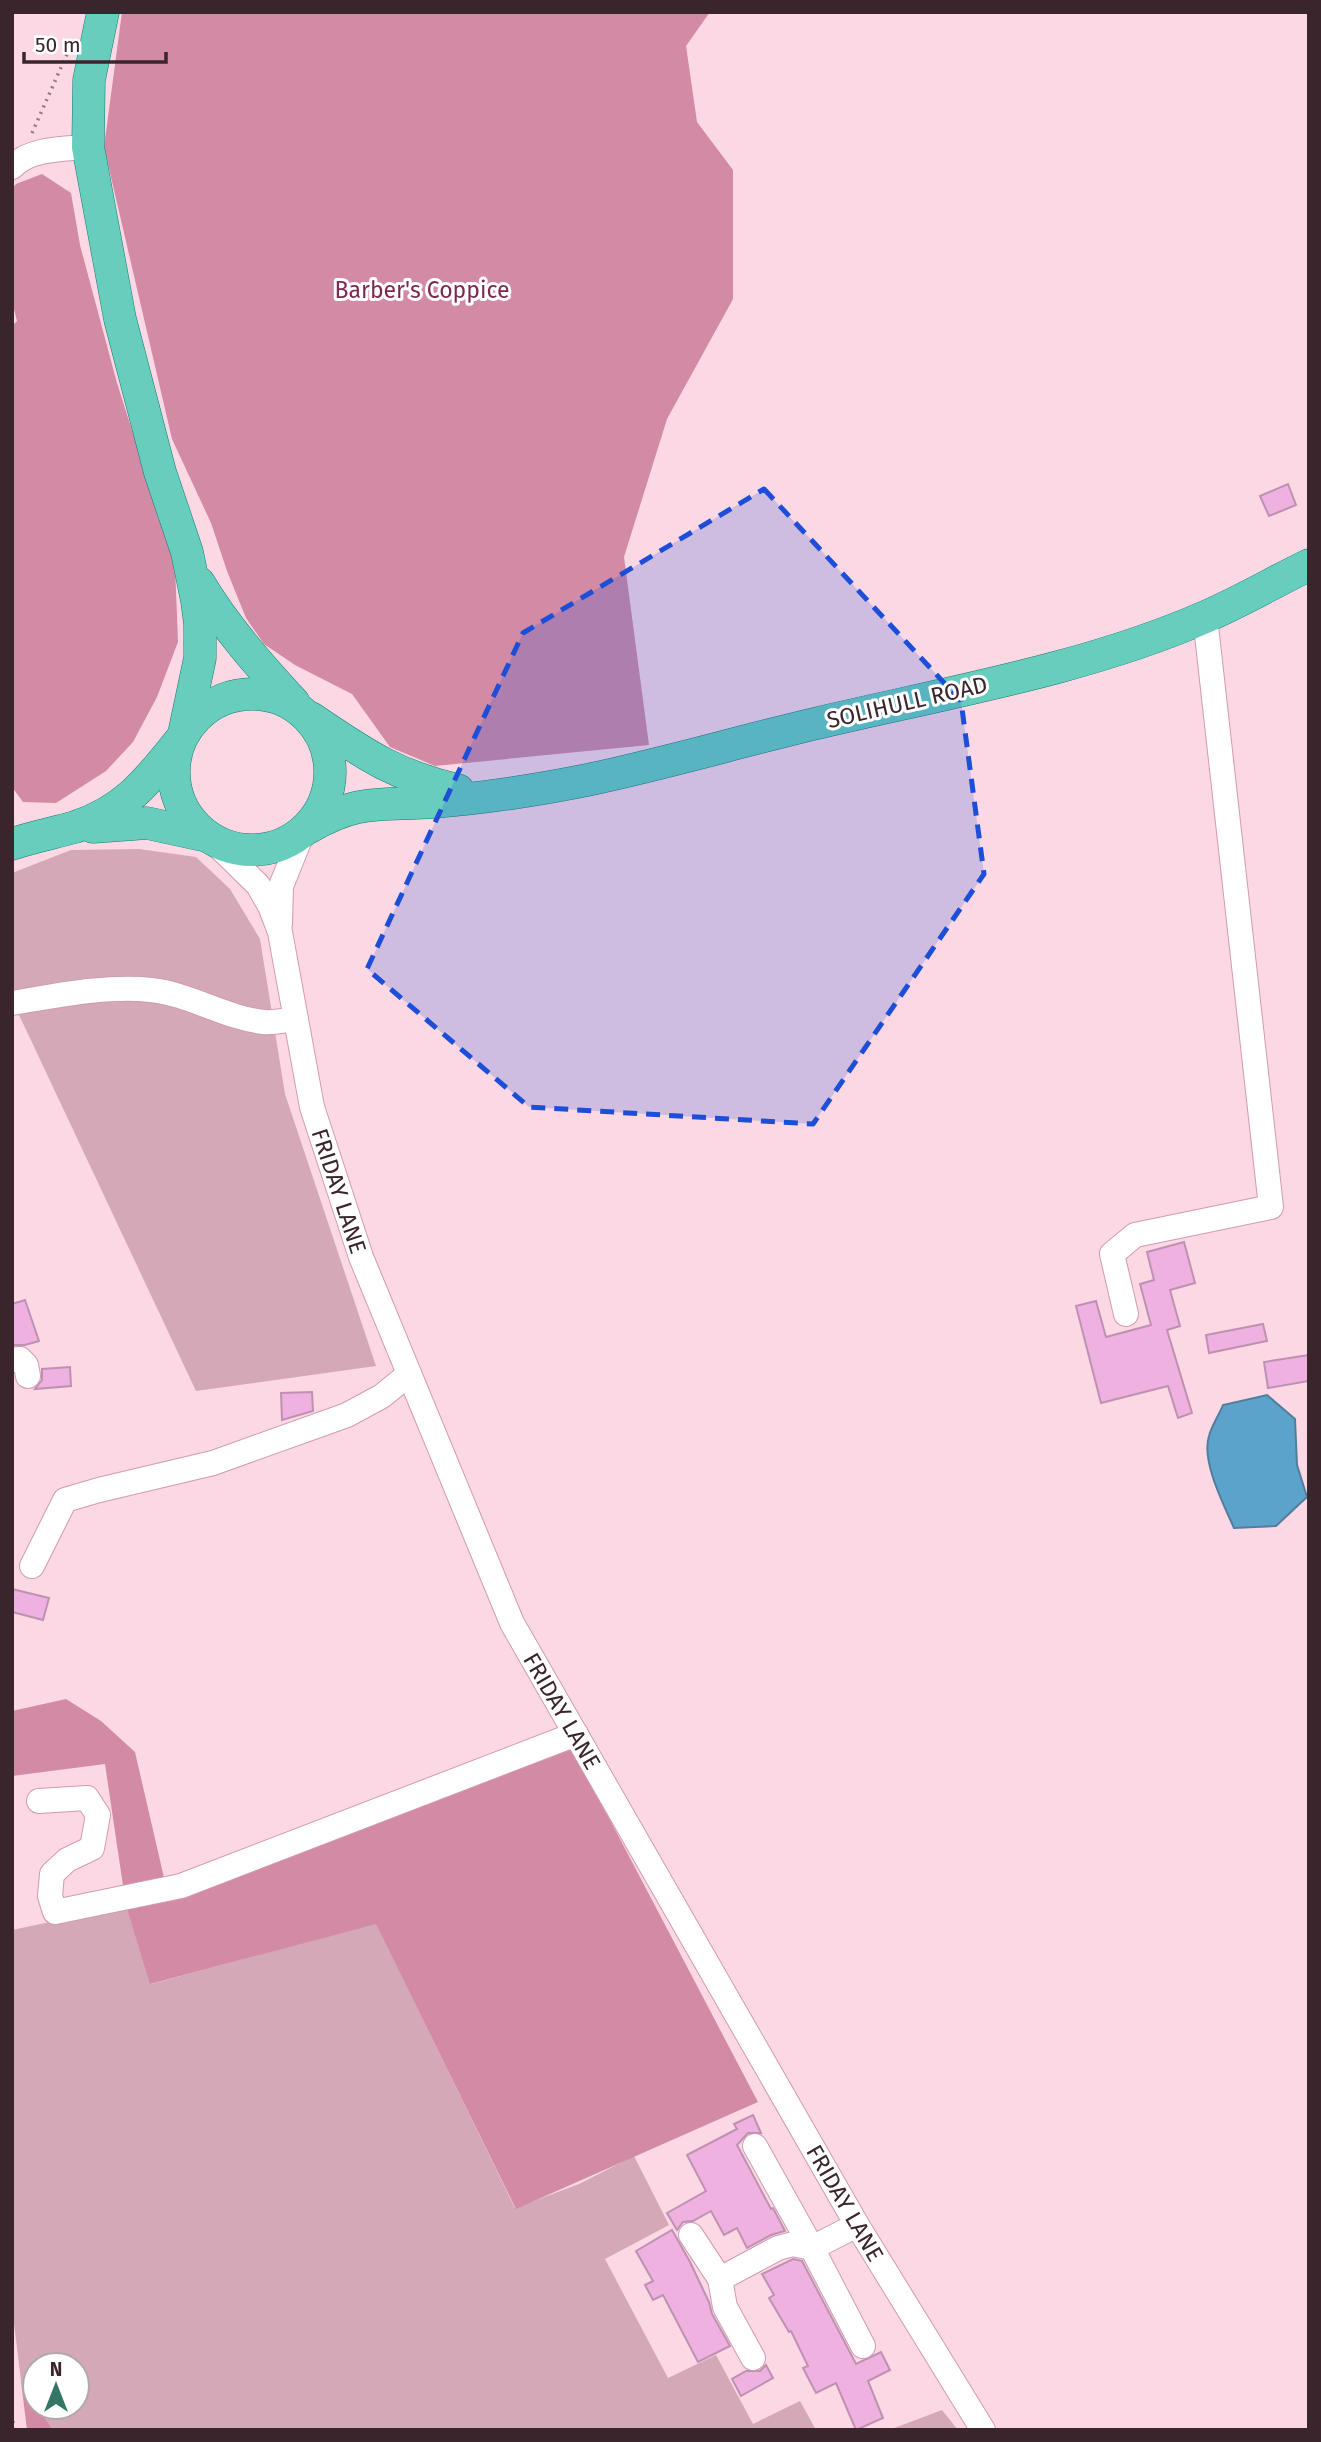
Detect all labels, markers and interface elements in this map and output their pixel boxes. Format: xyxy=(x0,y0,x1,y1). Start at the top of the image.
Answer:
scale bar xyxy=(24,21,166,65)
text: 50 m xyxy=(35,32,81,58)
park label: Barber's Coppice xyxy=(335,276,509,304)
street label: SOLIHULL ROAD xyxy=(824,670,990,734)
street label: FRIDAY LANE xyxy=(306,1125,372,1257)
street label: FRIDAY LANE xyxy=(517,1648,607,1774)
street label: FRIDAY LANE xyxy=(800,2140,890,2266)
north arrow xyxy=(21,2351,91,2421)
text: N xyxy=(50,2358,62,2381)

